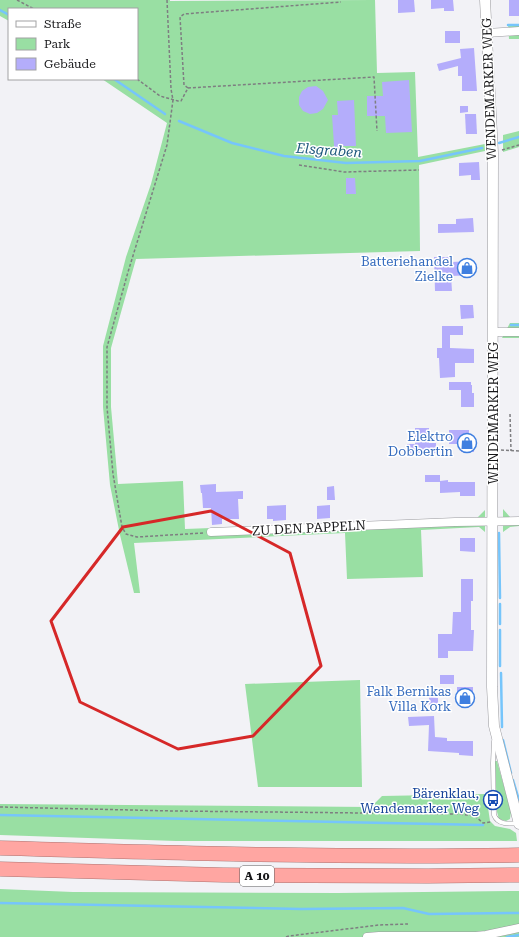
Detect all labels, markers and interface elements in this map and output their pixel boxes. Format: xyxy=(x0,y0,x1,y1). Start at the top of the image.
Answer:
legend xyxy=(8,8,138,80)
text: Straße xyxy=(44,17,82,31)
street label: WENDEMARKER WEG xyxy=(479,18,499,160)
text: Park xyxy=(44,37,71,51)
text: Gebäude xyxy=(44,57,96,71)
water label: Elsgraben xyxy=(295,140,363,160)
place label: Batteriehandel Zielke xyxy=(361,254,453,284)
shop icon: Batteriehandel Zielke xyxy=(456,257,478,279)
street label: WENDEMARKER WEG xyxy=(486,342,501,484)
place label: Elektro Dobbertin xyxy=(388,429,454,459)
shop icon: Elektro Dobbertin xyxy=(456,432,478,454)
street label: ZU DEN PAPPELN xyxy=(252,518,366,538)
place label: Falk Bernikas Villa Kork xyxy=(366,684,451,714)
shop icon: Falk Bernikas Villa Kork xyxy=(454,687,476,709)
place label: Bärenklau, Wendemarker Weg xyxy=(360,786,480,816)
bus stop icon: Bärenklau, Wendemarker Weg xyxy=(482,789,504,811)
road number: A 10 xyxy=(240,866,274,886)

